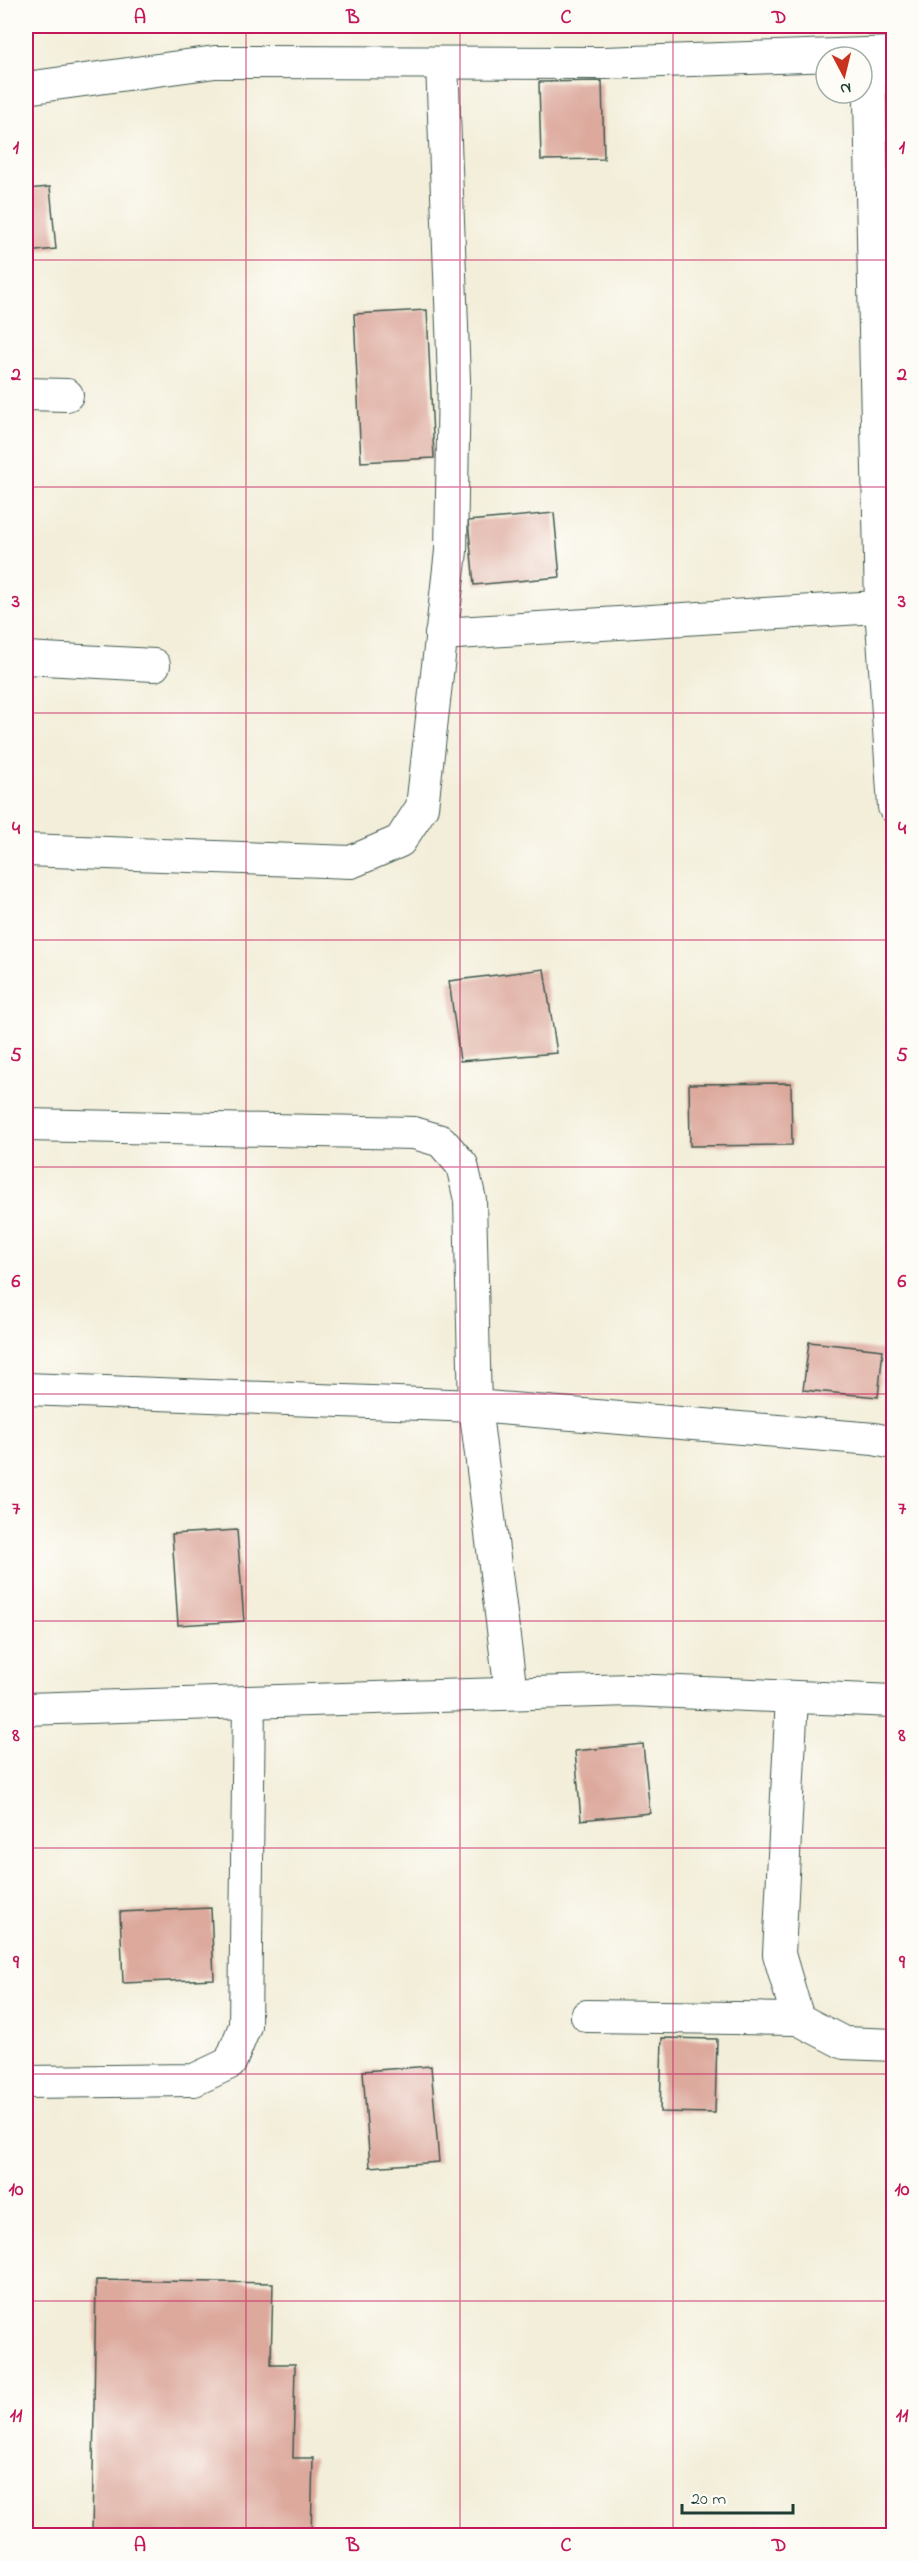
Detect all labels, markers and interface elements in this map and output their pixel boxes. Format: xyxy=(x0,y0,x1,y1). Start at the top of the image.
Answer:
text: A xyxy=(134,4,146,33)
text: B xyxy=(345,4,360,33)
text: C xyxy=(561,4,572,33)
text: D xyxy=(771,4,786,33)
north arrow xyxy=(814,45,874,105)
text: N xyxy=(839,75,852,100)
text: 1 xyxy=(13,134,20,163)
text: 1 xyxy=(899,134,906,163)
text: 2 xyxy=(10,361,21,390)
text: 2 xyxy=(896,361,907,390)
text: 3 xyxy=(11,588,20,617)
text: 3 xyxy=(897,588,906,617)
text: 4 xyxy=(12,815,21,844)
text: 4 xyxy=(898,815,907,844)
text: 5 xyxy=(10,1042,22,1071)
text: 5 xyxy=(896,1042,908,1071)
text: 6 xyxy=(12,1268,21,1297)
text: 6 xyxy=(898,1268,907,1297)
text: 7 xyxy=(12,1495,21,1524)
text: 7 xyxy=(898,1495,907,1524)
text: 8 xyxy=(11,1722,20,1751)
text: 8 xyxy=(897,1722,906,1751)
text: 9 xyxy=(12,1949,20,1978)
text: 9 xyxy=(898,1949,906,1978)
text: 10 xyxy=(9,2176,24,2205)
text: 10 xyxy=(895,2176,910,2205)
text: 11 xyxy=(10,2402,23,2431)
text: 11 xyxy=(896,2402,909,2431)
scale bar xyxy=(682,2477,793,2515)
text: 20 m xyxy=(691,2487,726,2513)
text: A xyxy=(134,2532,146,2561)
text: B xyxy=(345,2532,360,2561)
text: C xyxy=(561,2532,572,2561)
text: D xyxy=(771,2532,786,2561)

